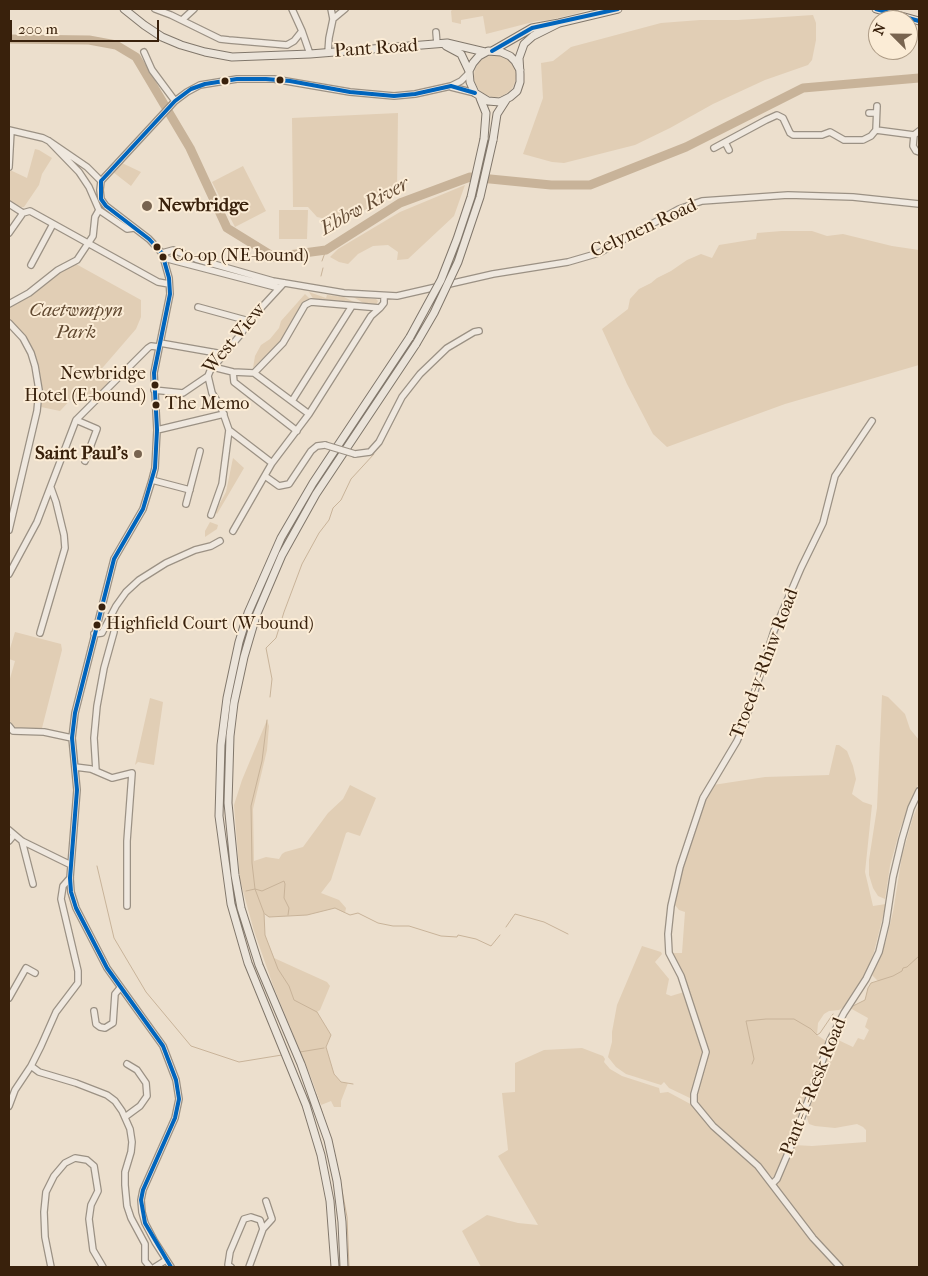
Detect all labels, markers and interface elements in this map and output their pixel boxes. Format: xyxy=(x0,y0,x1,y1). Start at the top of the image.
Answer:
scale bar xyxy=(12,10,161,42)
north arrow xyxy=(868,10,918,60)
text: 200 m xyxy=(18,20,58,38)
text: N xyxy=(870,21,890,38)
street label: Pant Road xyxy=(333,35,419,63)
unlabelled marker xyxy=(275,75,285,85)
unlabelled marker xyxy=(220,76,230,86)
water label: Ebbw River xyxy=(316,173,414,241)
street label: Celynen Road xyxy=(587,194,701,264)
place label: Newbridge xyxy=(158,195,249,217)
marker: Newbridge xyxy=(140,199,154,213)
unlabelled marker xyxy=(152,242,162,252)
place label: Co-op (NE-bound) xyxy=(172,246,309,268)
marker: Co-op (NE-bound) xyxy=(158,252,168,262)
street label: West View xyxy=(199,299,271,379)
park label: Caetwmpyn Park xyxy=(29,300,123,344)
place label: Newbridge Hotel (E-bound) xyxy=(24,364,146,406)
marker: Newbridge Hotel (E-bound) xyxy=(150,380,160,390)
place label: The Memo xyxy=(165,394,249,416)
marker: The Memo xyxy=(151,400,161,410)
place label: Saint Paul's xyxy=(35,443,128,465)
marker: Saint Paul's xyxy=(132,448,144,460)
street label: Troed-y-Rhiw Road xyxy=(726,586,804,742)
unlabelled marker xyxy=(97,602,107,612)
place label: Highfield Court (W-bound) xyxy=(106,614,314,636)
marker: Highfield Court (W-bound) xyxy=(92,620,102,630)
street label: Pant-Y-Resk Road xyxy=(776,1015,852,1159)

